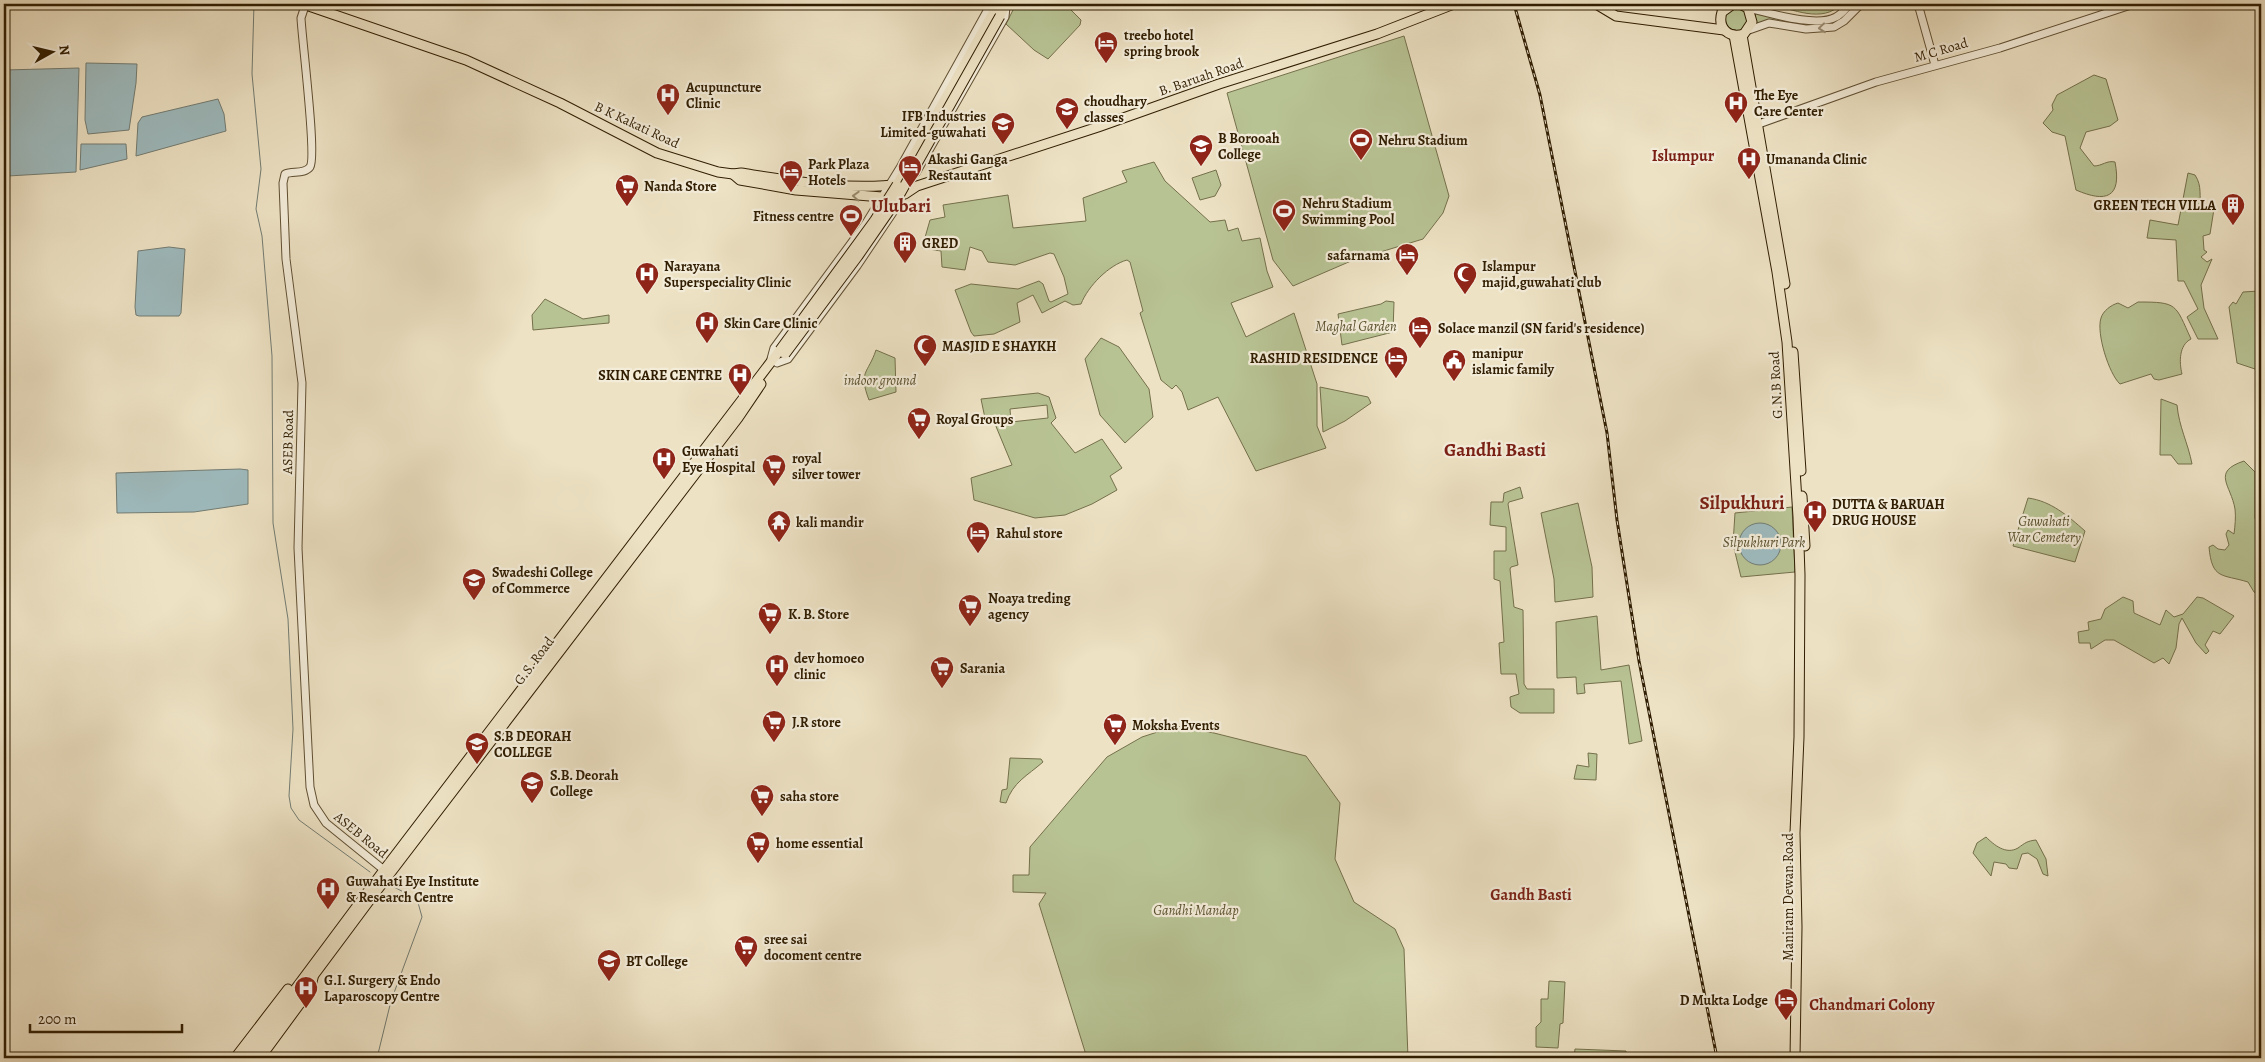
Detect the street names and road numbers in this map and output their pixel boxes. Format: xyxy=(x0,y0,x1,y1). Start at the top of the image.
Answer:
street label: M C Road xyxy=(1912,33,1971,67)
street label: B. Baruah Road xyxy=(1156,53,1246,100)
street label: B K Kakati Road xyxy=(591,97,683,153)
street label: G.N.B Road xyxy=(1765,350,1787,419)
street label: ASEB Road xyxy=(278,409,298,475)
street label: G.S. Road xyxy=(510,633,559,689)
street label: ASEB Road xyxy=(329,807,392,863)
street label: Maniram Dewan Road xyxy=(1779,833,1798,961)

